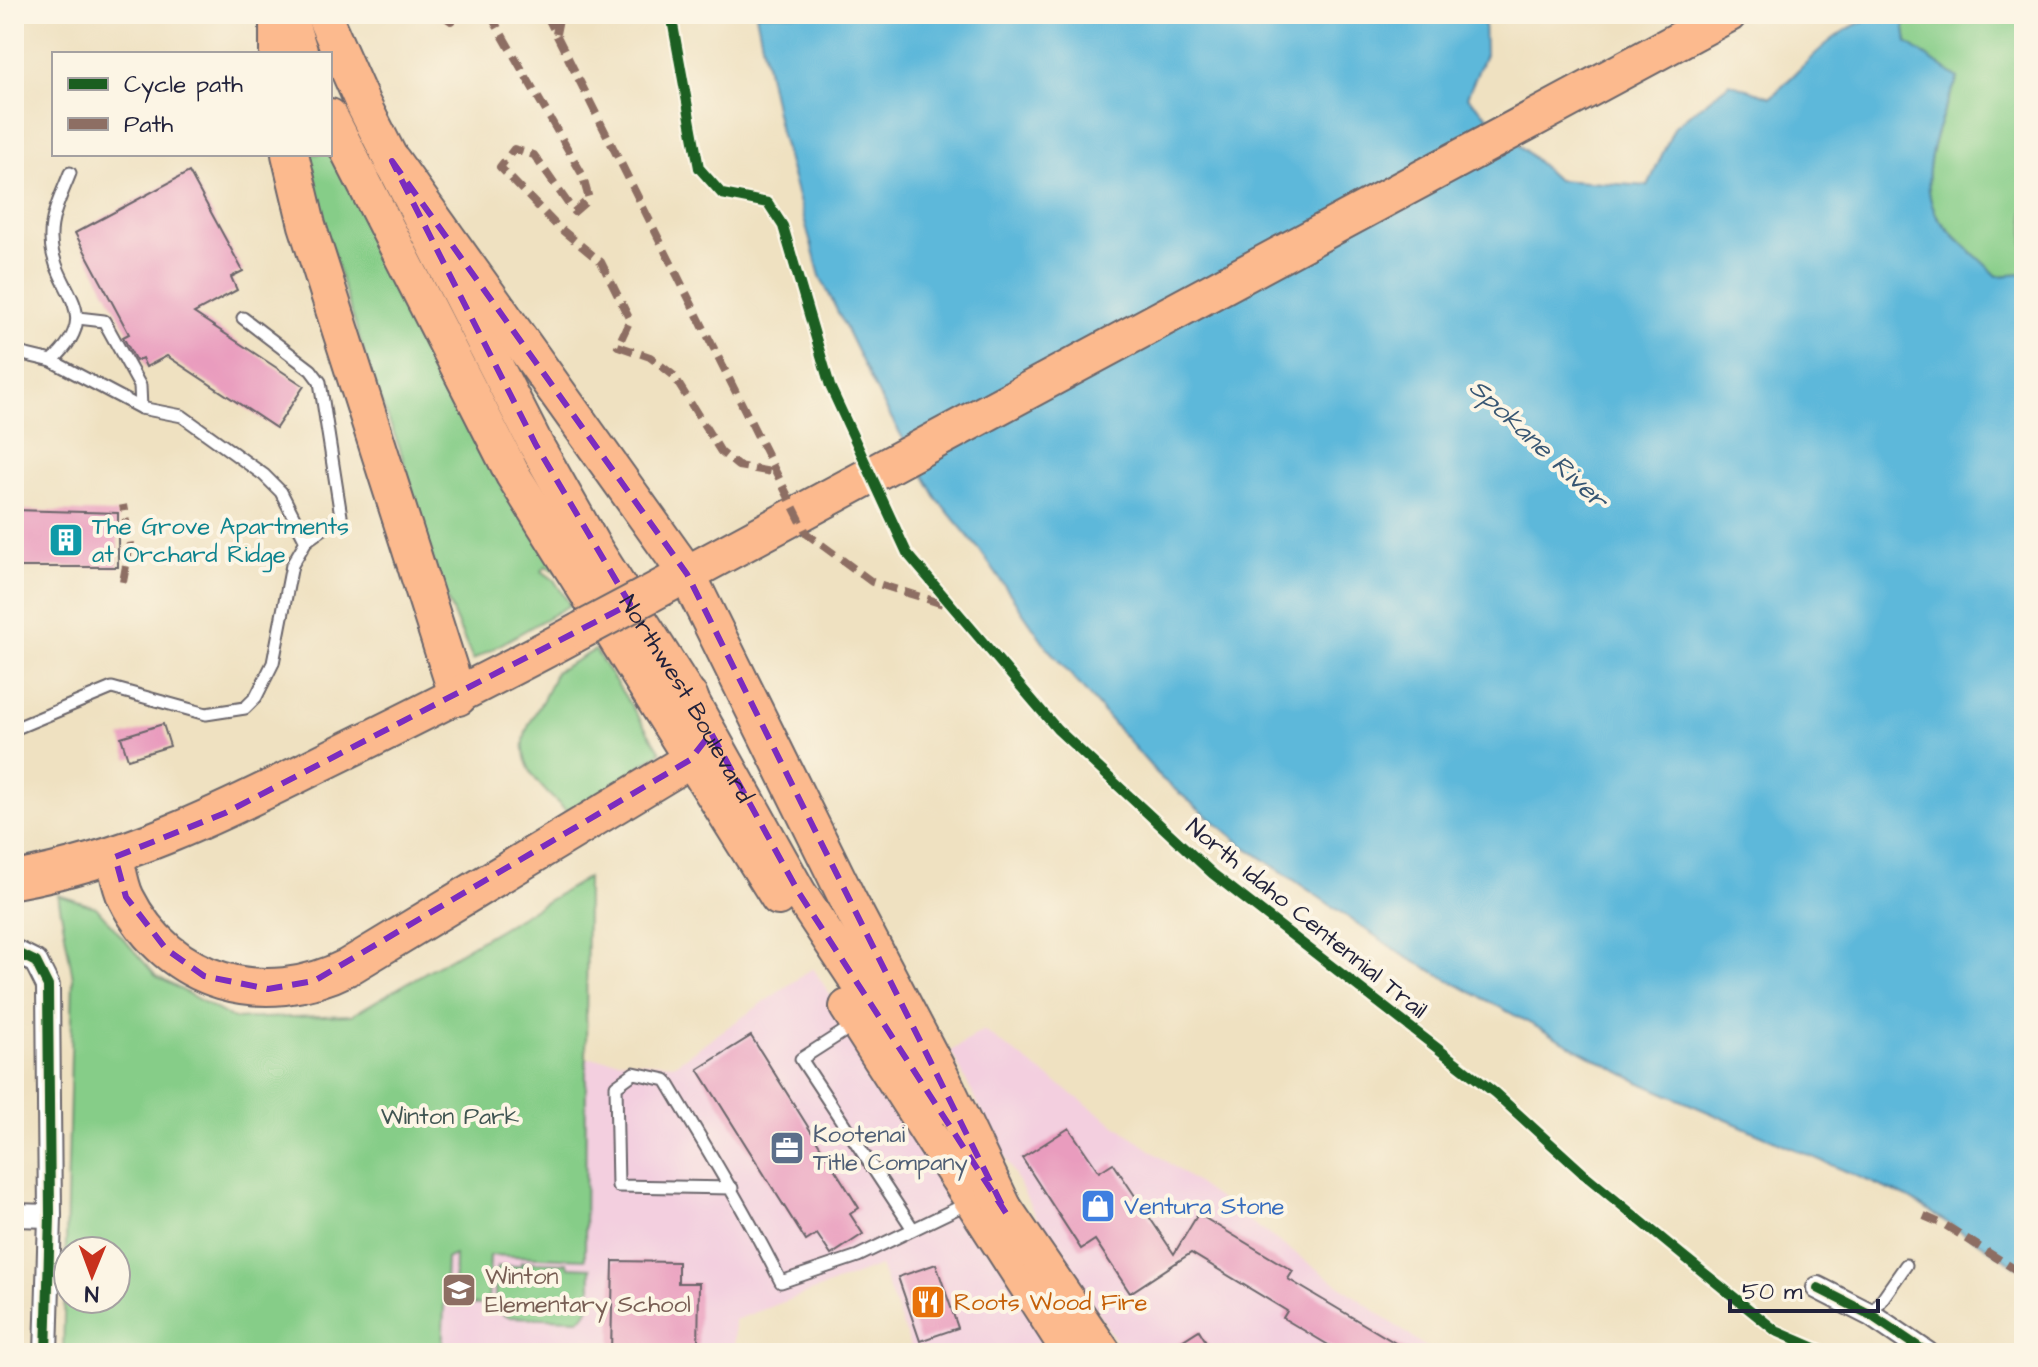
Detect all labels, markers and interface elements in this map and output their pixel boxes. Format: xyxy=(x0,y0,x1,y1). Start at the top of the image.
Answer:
legend xyxy=(52,52,332,156)
text: Cycle path xyxy=(124,68,243,103)
text: Path xyxy=(124,108,173,142)
water label: Spokane River xyxy=(1461,370,1617,519)
place label: The Grove Apartments at Orchard Ridge xyxy=(92,510,349,573)
building icon: The Grove Apartments at Orchard Ridge xyxy=(47,521,85,559)
street label: Northwest Boulevard xyxy=(610,589,761,809)
street label: North Idaho Centennial Trail xyxy=(1178,811,1434,1027)
park label: Winton Park xyxy=(381,1100,520,1134)
place label: Kootenai Title Company xyxy=(813,1118,968,1181)
office icon: Kootenai Title Company xyxy=(768,1129,806,1167)
shop icon: Ventura Stone xyxy=(1079,1187,1117,1225)
place label: Ventura Stone xyxy=(1124,1190,1285,1224)
north arrow xyxy=(52,1235,132,1315)
place label: Winton Elementary School xyxy=(485,1260,691,1323)
scale bar xyxy=(1730,1263,1878,1313)
school or university icon: Winton Elementary School xyxy=(440,1271,478,1309)
text: 50 m xyxy=(1742,1275,1803,1309)
text: N xyxy=(84,1278,99,1309)
restaurant icon: Roots Wood Fire xyxy=(909,1283,947,1321)
place label: Roots Wood Fire xyxy=(954,1286,1147,1320)

